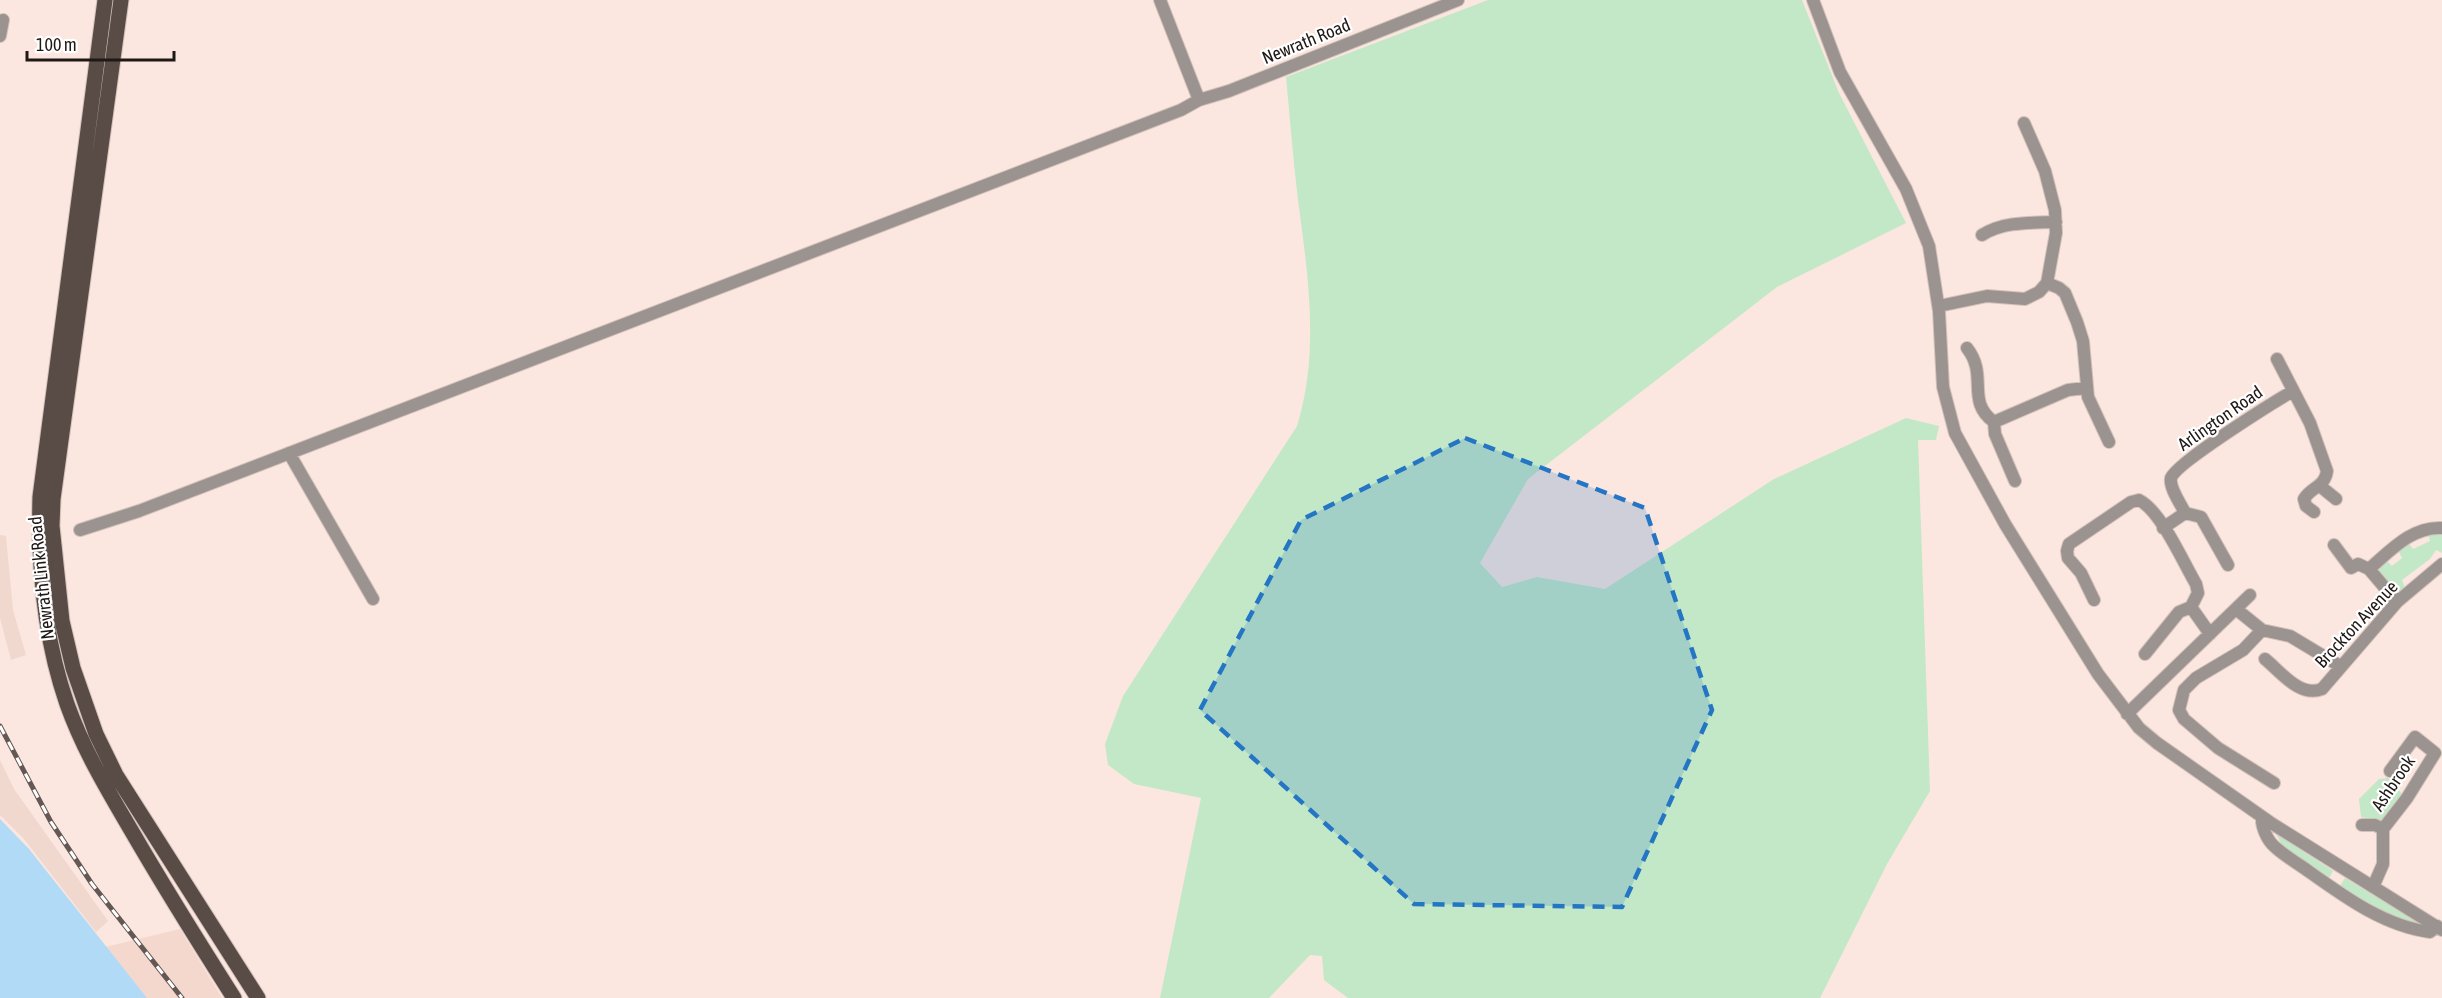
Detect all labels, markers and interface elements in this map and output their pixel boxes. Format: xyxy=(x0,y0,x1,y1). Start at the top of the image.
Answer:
street label: Newrath Road xyxy=(1259,14,1353,68)
scale bar xyxy=(27,24,174,62)
text: 100 m xyxy=(36,34,77,55)
street label: Arlington Road xyxy=(2174,381,2266,455)
street label: Newrath Link Road xyxy=(24,515,58,641)
street label: Brockton Avenue xyxy=(2310,576,2402,672)
street label: Ashbrook xyxy=(2367,751,2419,815)

